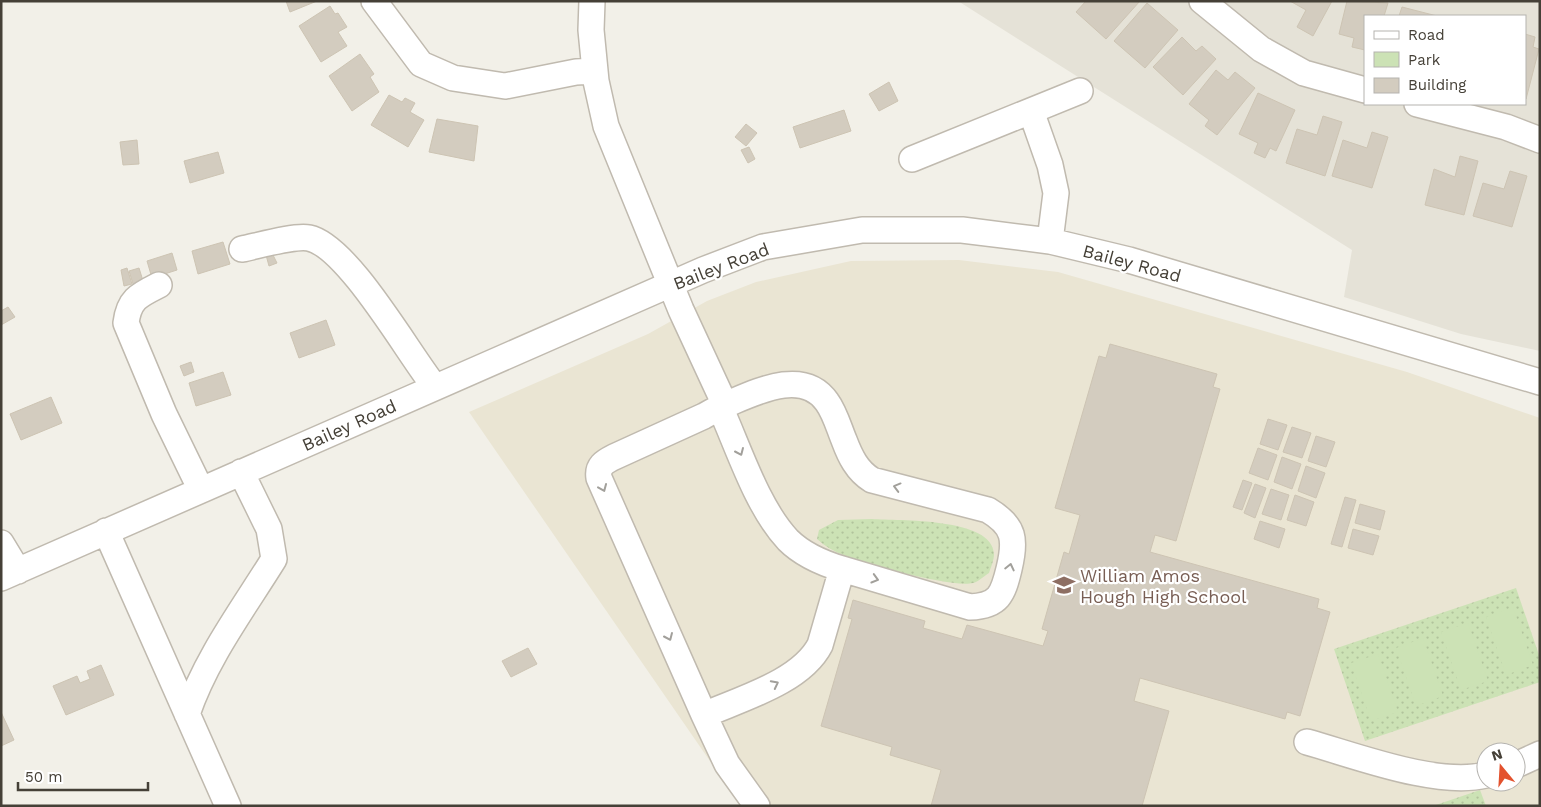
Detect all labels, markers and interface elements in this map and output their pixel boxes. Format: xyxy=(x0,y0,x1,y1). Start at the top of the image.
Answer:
legend xyxy=(1364,15,1526,105)
text: Road xyxy=(1408,26,1445,44)
text: Park xyxy=(1408,51,1441,69)
text: Building xyxy=(1408,76,1466,94)
street label: Bailey Road xyxy=(670,238,772,294)
street label: Bailey Road xyxy=(1080,240,1184,286)
street label: Bailey Road xyxy=(299,395,399,455)
one-way arrow xyxy=(733,447,744,456)
one-way arrow xyxy=(893,482,902,493)
one-way arrow xyxy=(598,484,608,492)
one-way arrow xyxy=(1004,563,1015,572)
place label: William Amos Hough High School xyxy=(1080,565,1247,607)
school or university icon: William Amos Hough High School xyxy=(1051,572,1077,598)
one-way arrow xyxy=(871,573,879,583)
one-way arrow xyxy=(663,632,674,641)
one-way arrow xyxy=(769,680,778,690)
north arrow xyxy=(1476,742,1526,792)
text: N xyxy=(1490,745,1504,764)
scale bar xyxy=(18,760,148,792)
text: 50 m xyxy=(25,768,62,786)

